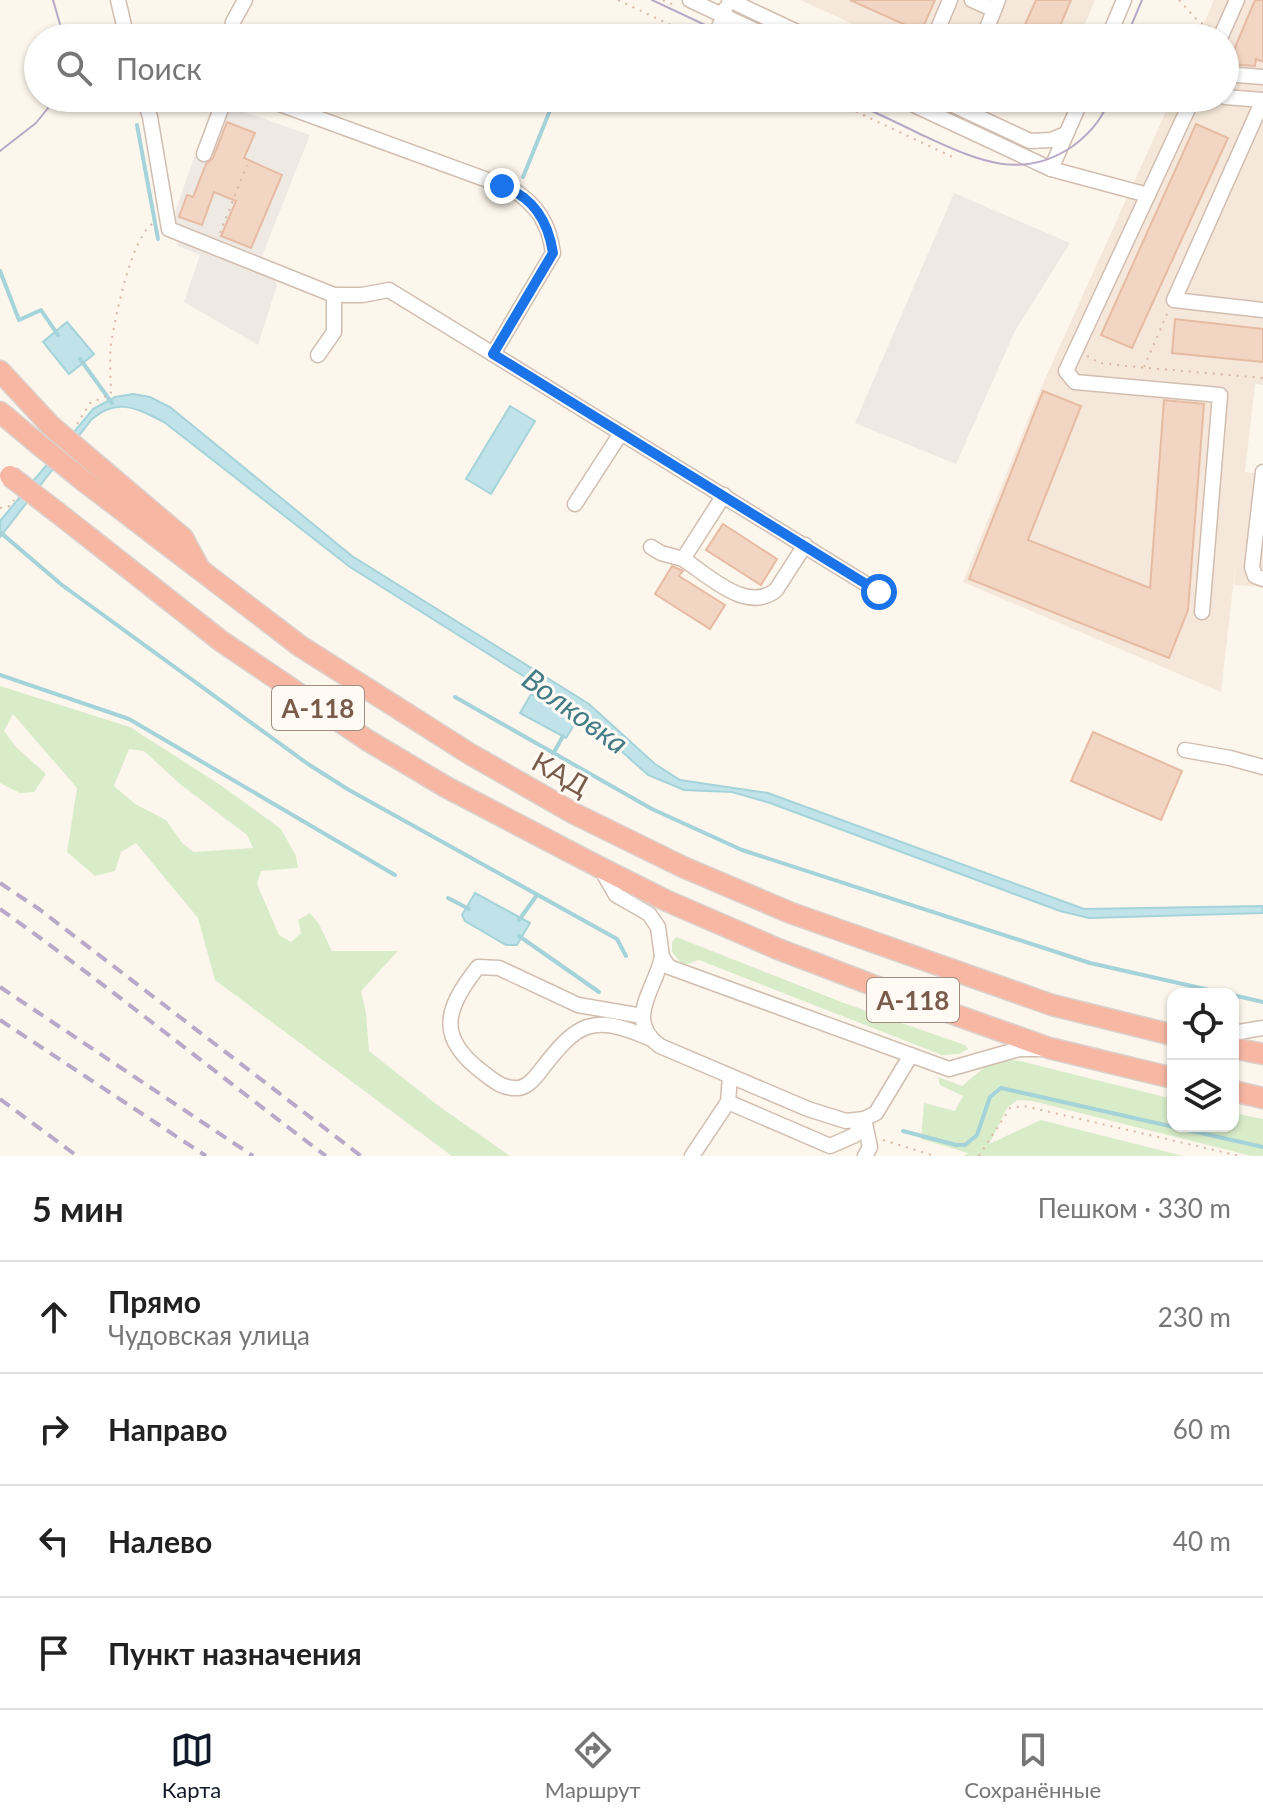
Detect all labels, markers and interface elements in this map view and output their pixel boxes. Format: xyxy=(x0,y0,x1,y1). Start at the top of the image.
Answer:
search box xyxy=(24,24,1239,112)
icon: search xyxy=(52,46,96,90)
text: Поиск xyxy=(116,50,202,86)
route end xyxy=(484,168,520,204)
route start xyxy=(861,574,897,610)
water label: Волковка xyxy=(516,660,636,760)
road number: А-118 xyxy=(272,686,364,730)
street label: КАД xyxy=(527,744,595,802)
road number: А-118 xyxy=(867,978,959,1022)
map controls xyxy=(1167,988,1239,1132)
button: locate xyxy=(1167,988,1239,1060)
button: layers xyxy=(1167,1060,1239,1132)
text: 5 мин xyxy=(32,1188,124,1229)
text: Пешком · 330 m xyxy=(1038,1192,1231,1224)
text: Прямо xyxy=(108,1283,201,1319)
icon: ahead xyxy=(32,1295,76,1339)
text: 230 m xyxy=(1158,1301,1231,1333)
text: Чудовская улица xyxy=(108,1319,310,1351)
icon: right xyxy=(32,1407,76,1451)
text: Направо xyxy=(108,1411,228,1447)
text: 60 m xyxy=(1173,1413,1231,1445)
icon: left xyxy=(32,1519,76,1563)
text: Налево xyxy=(108,1523,212,1559)
text: 40 m xyxy=(1173,1525,1231,1557)
icon: arrive xyxy=(32,1631,76,1675)
text: Пункт назначения xyxy=(108,1635,362,1671)
tab: Карта xyxy=(162,1728,221,1803)
tab: Маршрут xyxy=(545,1728,641,1803)
tab: Сохранённые xyxy=(964,1728,1101,1803)

